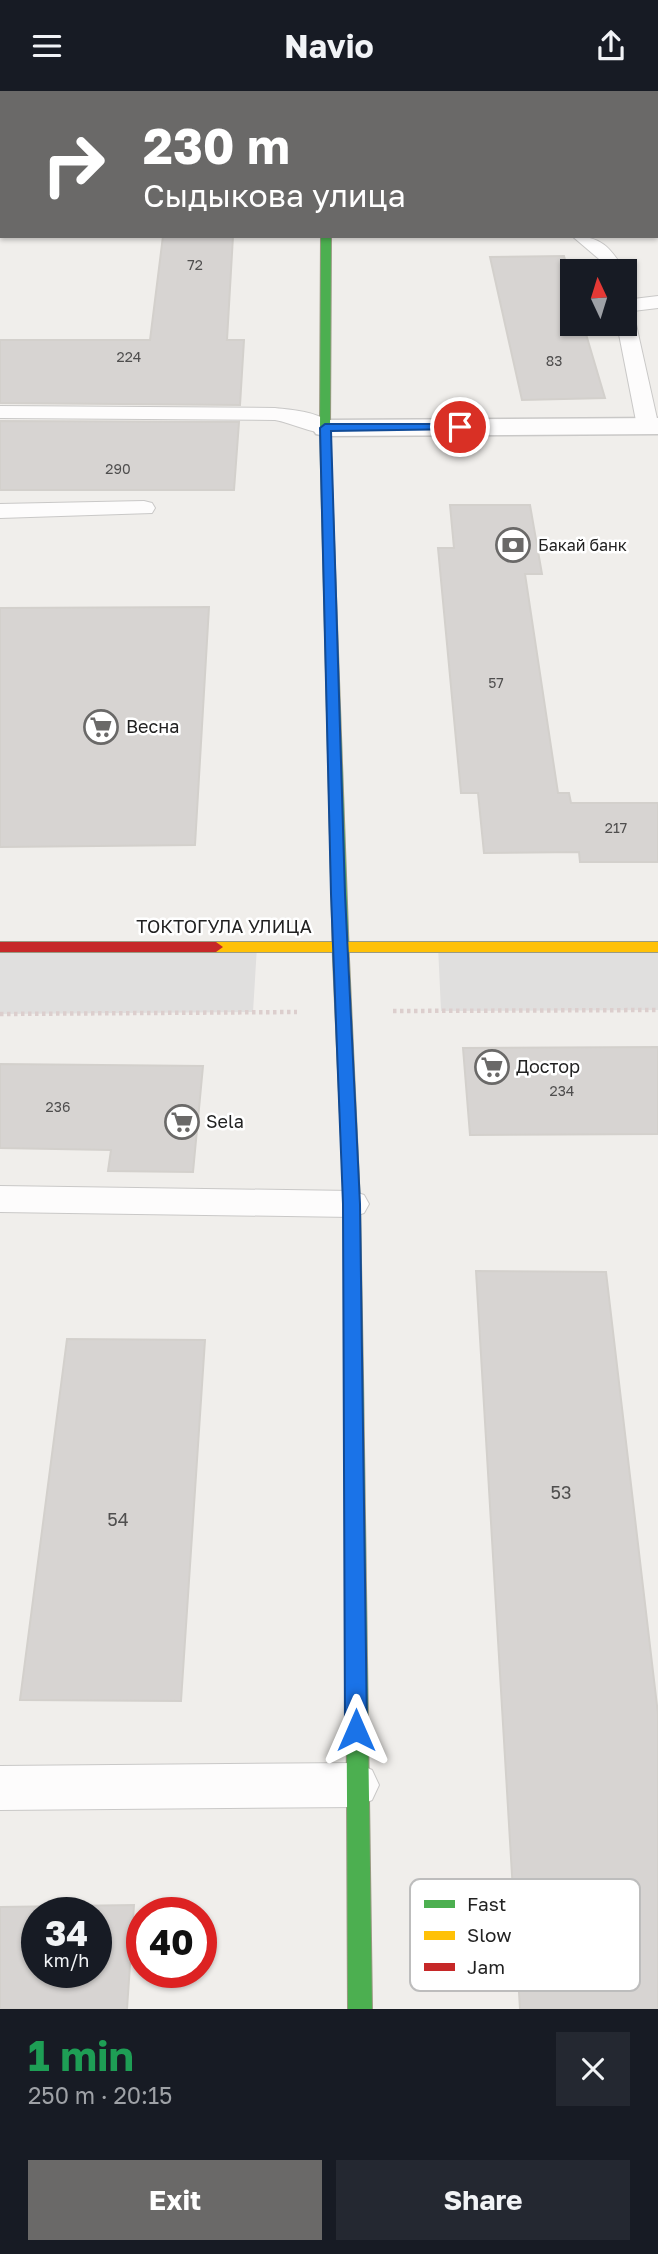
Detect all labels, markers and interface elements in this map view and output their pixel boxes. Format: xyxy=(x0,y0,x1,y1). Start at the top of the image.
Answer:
icon: menu xyxy=(28,27,66,65)
text: Navio xyxy=(284,27,374,65)
icon: share xyxy=(592,27,630,65)
text: 230 m xyxy=(143,116,290,175)
icon: right xyxy=(28,119,119,210)
text: Сыдыкова улица xyxy=(143,176,406,214)
house number: 72 xyxy=(187,256,203,273)
north arrow xyxy=(560,259,637,336)
map controls xyxy=(560,259,637,336)
house number: 224 xyxy=(117,348,141,365)
house number: 83 xyxy=(546,352,562,369)
pin xyxy=(430,397,490,457)
icon: arrive xyxy=(441,408,479,446)
house number: 290 xyxy=(105,460,131,477)
bank icon: Бакай банк xyxy=(494,526,532,564)
place label: Бакай банк xyxy=(538,535,627,555)
house number: 57 xyxy=(488,674,504,691)
supermarket icon: Весна xyxy=(82,708,120,746)
place label: Весна xyxy=(126,715,179,737)
house number: 217 xyxy=(605,819,627,836)
street label: ТОКТОГУЛА УЛИЦА xyxy=(136,915,312,937)
supermarket icon: Достор xyxy=(473,1048,511,1086)
place label: Достор xyxy=(516,1055,580,1077)
house number: 234 xyxy=(550,1082,574,1099)
house number: 236 xyxy=(46,1098,70,1115)
supermarket icon: Sela xyxy=(163,1103,201,1141)
place label: Sela xyxy=(206,1110,244,1132)
house number: 53 xyxy=(551,1481,571,1503)
house number: 54 xyxy=(107,1508,129,1530)
position arrow xyxy=(319,1693,393,1767)
legend xyxy=(410,1879,640,1991)
text: Fast xyxy=(467,1892,506,1915)
speed limit sign: 40 xyxy=(126,1897,217,1988)
text: 34 xyxy=(45,1912,88,1954)
text: Slow xyxy=(467,1923,512,1946)
text: km/h xyxy=(44,1949,89,1971)
text: Jam xyxy=(467,1955,505,1978)
text: 1 min xyxy=(28,2030,134,2080)
button: close xyxy=(556,2032,630,2106)
text: 250 m · 20:15 xyxy=(28,2081,172,2109)
button: Exit xyxy=(28,2160,322,2240)
button: Share xyxy=(336,2160,630,2240)

